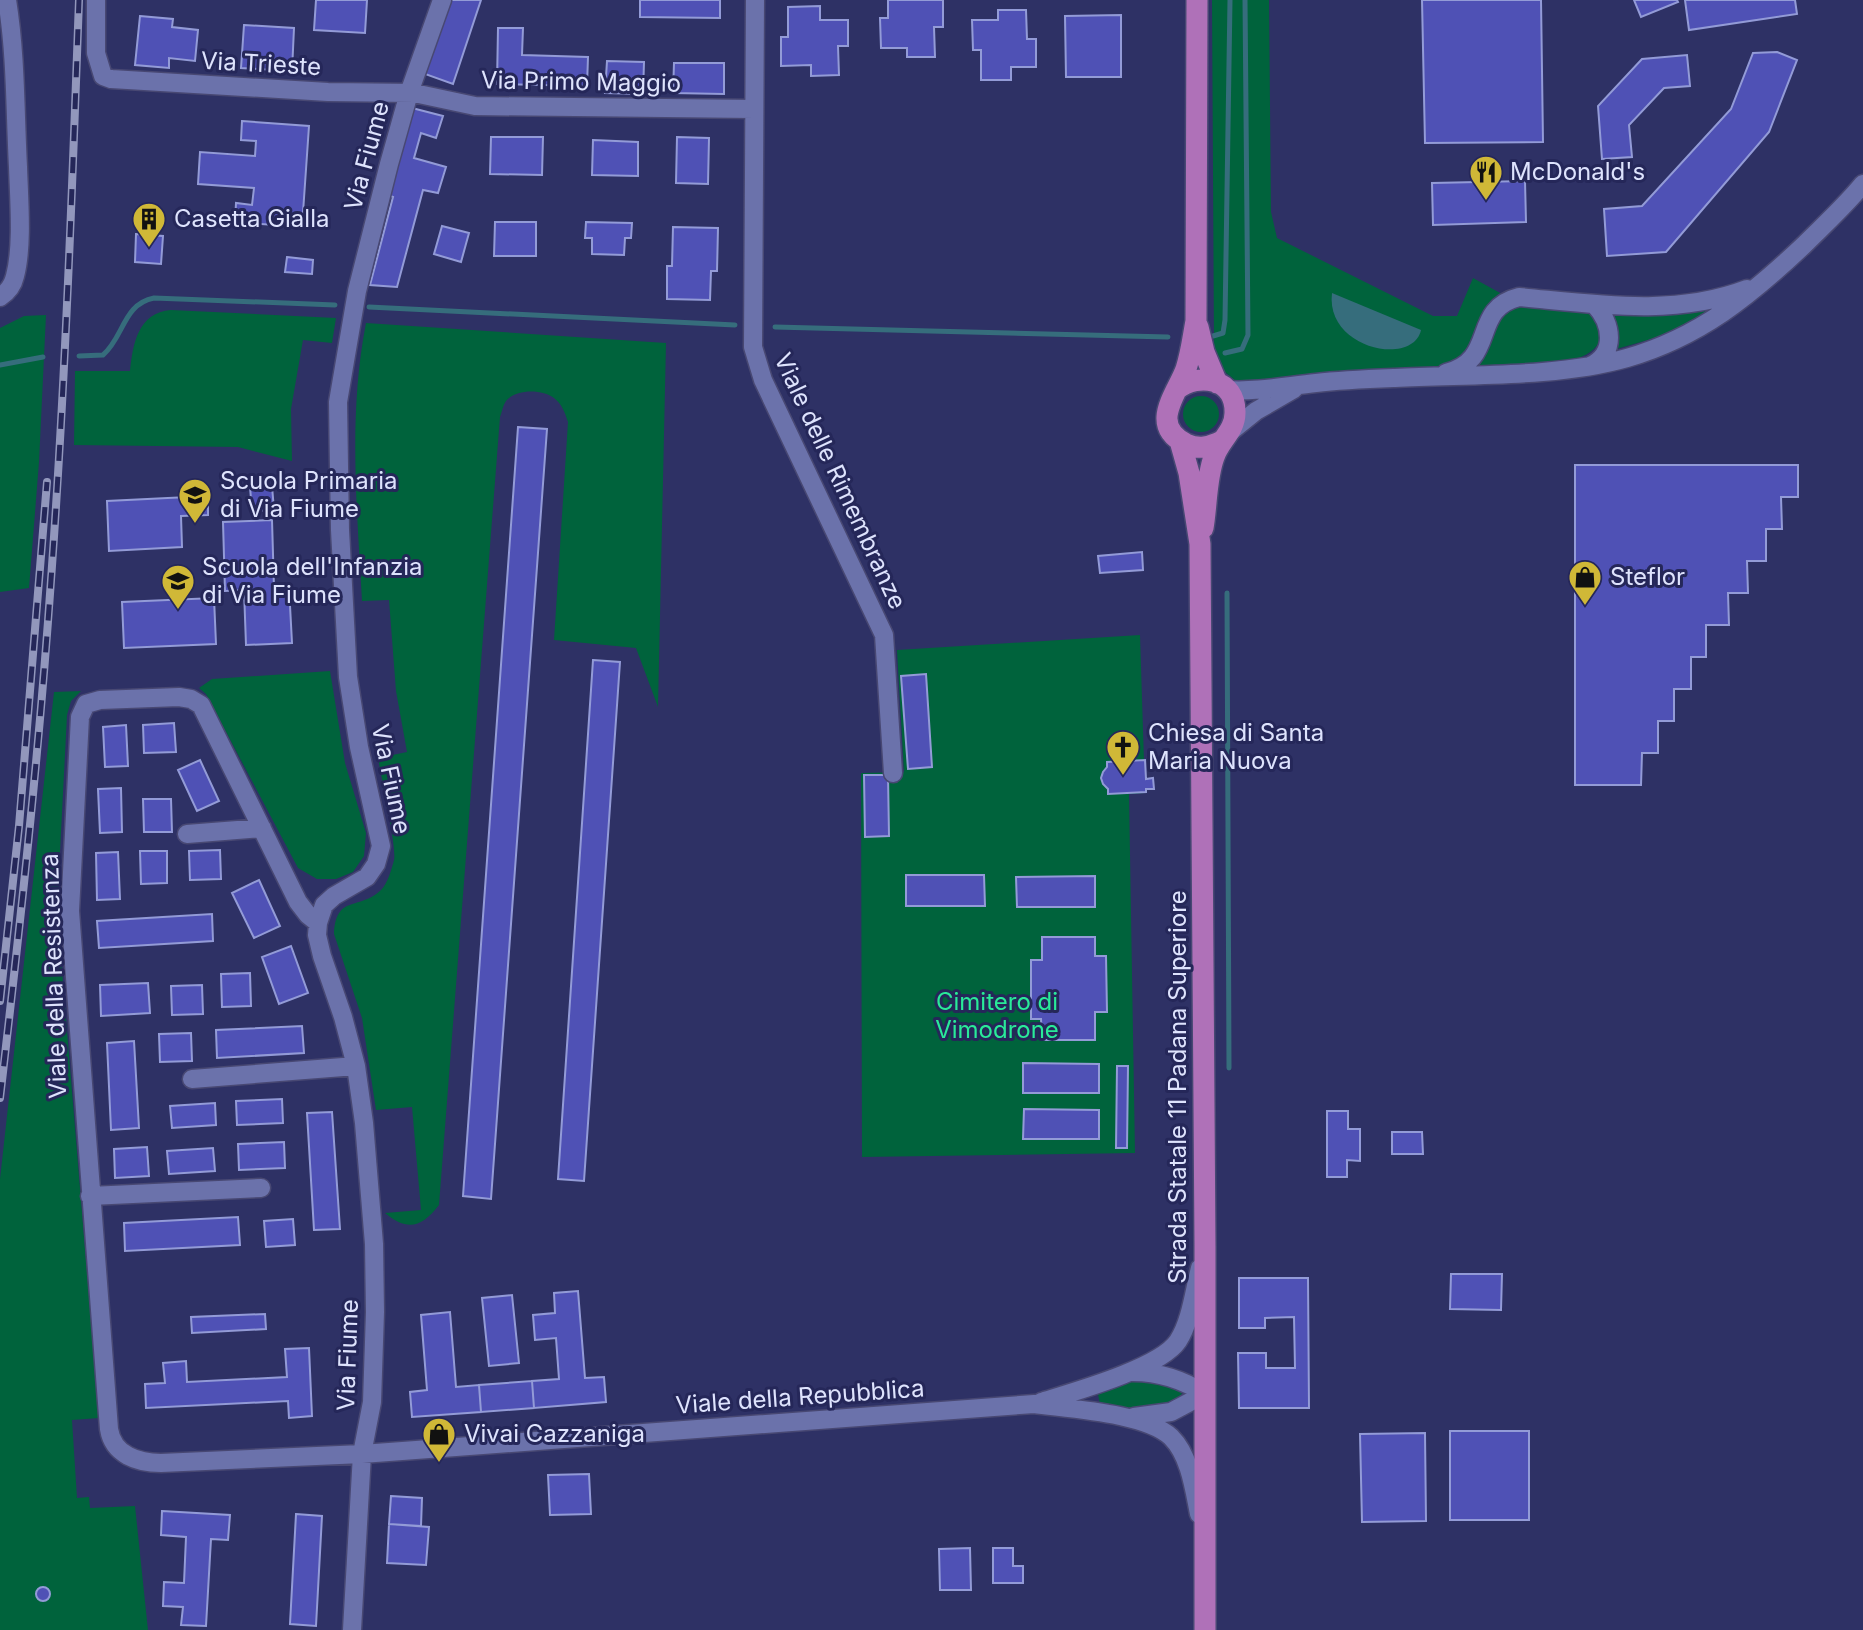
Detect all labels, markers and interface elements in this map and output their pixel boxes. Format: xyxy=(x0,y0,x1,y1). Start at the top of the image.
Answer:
street label: Via Trieste xyxy=(200,46,322,81)
street label: Via Primo Maggio xyxy=(481,65,681,98)
street label: Via Fiume xyxy=(338,98,395,214)
restaurant icon: McDonald's xyxy=(1467,153,1505,202)
place label: McDonald's xyxy=(1510,157,1645,186)
building icon: Casetta Gialla xyxy=(130,200,168,249)
place label: Casetta Gialla xyxy=(174,204,329,233)
street label: Viale delle Rimembranze xyxy=(768,348,913,613)
place label: Scuola Primaria di Via Fiume xyxy=(220,466,397,523)
school or university icon: Scuola Primaria di Via Fiume xyxy=(176,476,214,525)
place label: Scuola dell'Infanzia di Via Fiume xyxy=(202,552,423,609)
shop icon: Steflor xyxy=(1566,558,1604,607)
school or university icon: Scuola dell'Infanzia di Via Fiume xyxy=(159,562,197,611)
place label: Steflor xyxy=(1610,562,1685,591)
place label: Chiesa di Santa Maria Nuova xyxy=(1148,718,1324,775)
street label: Via Fiume xyxy=(366,721,417,837)
church icon: Chiesa di Santa Maria Nuova xyxy=(1104,728,1142,777)
street label: Viale della Resistenza xyxy=(35,853,72,1099)
street label: Strada Statale 11 Padana Superiore xyxy=(1163,890,1192,1284)
park label: Cimitero di Vimodrone xyxy=(935,987,1059,1044)
street label: Via Fiume xyxy=(331,1299,364,1411)
street label: Viale della Repubblica xyxy=(675,1373,925,1420)
shop icon: Vivai Cazzaniga xyxy=(420,1415,458,1464)
place label: Vivai Cazzaniga xyxy=(464,1419,645,1448)

